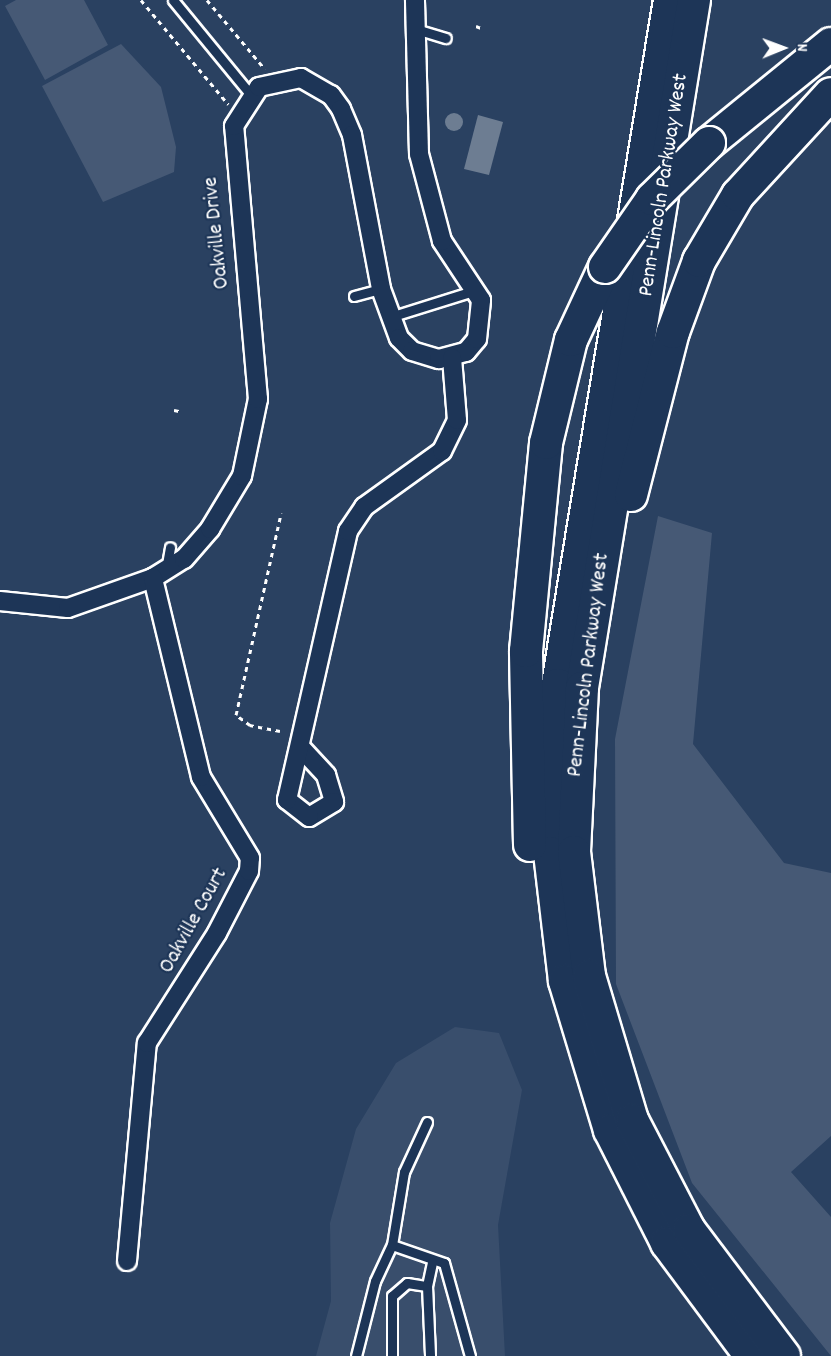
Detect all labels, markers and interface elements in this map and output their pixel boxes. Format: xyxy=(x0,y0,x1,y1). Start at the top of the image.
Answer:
north arrow xyxy=(753,18,813,78)
text: N xyxy=(790,44,813,52)
street label: Penn-Lincoln Parkway West xyxy=(633,72,695,298)
street label: Oakville Drive xyxy=(198,176,236,290)
street label: Penn-Lincoln Parkway West xyxy=(562,552,616,778)
street label: Oakville Court xyxy=(154,864,234,978)

